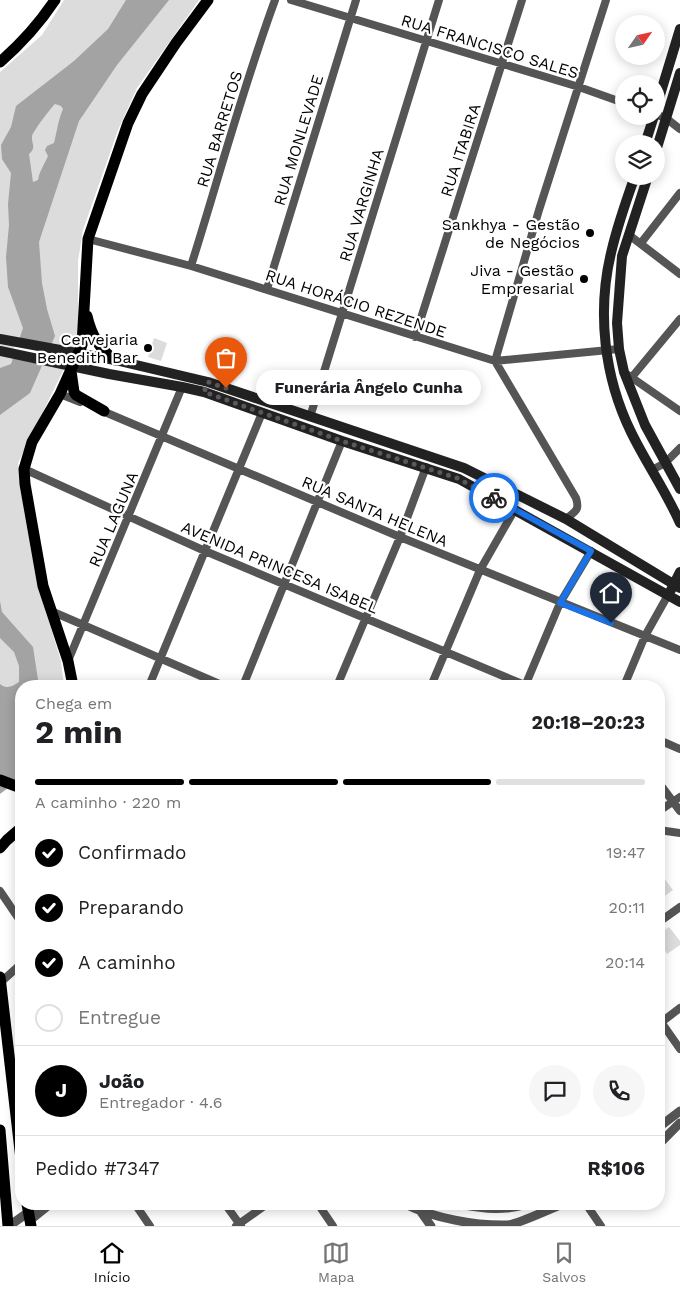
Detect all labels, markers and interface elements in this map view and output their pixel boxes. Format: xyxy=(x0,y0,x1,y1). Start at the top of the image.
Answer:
street label: RUA FRANCISCO SALES xyxy=(399,10,581,83)
north arrow xyxy=(615,15,665,65)
map controls xyxy=(615,15,665,185)
street label: RUA BARRETOS xyxy=(193,69,246,190)
street label: RUA MONLEVADE xyxy=(270,72,327,208)
button: locate xyxy=(615,75,665,125)
street label: RUA ITABIRA xyxy=(436,101,485,199)
button: layers xyxy=(615,135,665,185)
street label: RUA VARGINHA xyxy=(335,146,388,264)
place label: Sankhya - Gestão de Negócios xyxy=(442,215,580,252)
marker: Sankhya - Gestão de Negócios xyxy=(584,227,596,239)
place label: Jiva - Gestão Empresarial xyxy=(470,261,574,298)
street label: RUA HORÁCIO REZENDE xyxy=(263,265,449,342)
marker: Jiva - Gestão Empresarial xyxy=(578,273,590,285)
place label: Cervejaria Benedith Bar xyxy=(37,330,138,367)
pin xyxy=(205,337,247,388)
marker: Cervejaria Benedith Bar xyxy=(142,342,154,354)
icon: bag xyxy=(212,344,240,372)
callout: Funerária Ângelo Cunha xyxy=(256,370,481,406)
text: Funerária Ângelo Cunha xyxy=(275,378,462,397)
street label: RUA LAGUNA xyxy=(85,468,142,570)
street label: RUA SANTA HELENA xyxy=(299,472,451,551)
courier xyxy=(469,473,519,523)
icon: bike xyxy=(480,484,508,512)
street label: AVENIDA PRINCESA ISABEL xyxy=(178,517,382,618)
pin xyxy=(590,572,632,623)
icon: home xyxy=(597,579,625,607)
text: Chega em xyxy=(35,694,112,713)
text: 20:18–20:23 xyxy=(531,711,645,734)
text: 2 min xyxy=(35,713,123,751)
text: A caminho · 220 m xyxy=(35,793,181,812)
icon: check xyxy=(35,839,63,867)
text: Confirmado xyxy=(78,841,187,864)
text: 19:47 xyxy=(606,843,645,862)
icon: check xyxy=(35,894,63,922)
text: Preparando xyxy=(78,896,184,919)
text: 20:11 xyxy=(609,898,645,917)
icon: check xyxy=(35,949,63,977)
text: A caminho xyxy=(78,951,176,974)
text: 20:14 xyxy=(605,953,645,972)
text: Entregue xyxy=(78,1006,161,1029)
button: chat xyxy=(529,1065,581,1117)
button: phone xyxy=(593,1065,645,1117)
text: João xyxy=(99,1070,144,1093)
text: J xyxy=(55,1079,67,1102)
text: Entregador · 4.6 xyxy=(99,1093,222,1112)
text: Pedido #7347 xyxy=(35,1157,159,1180)
text: R$106 xyxy=(588,1157,645,1180)
tab: Início xyxy=(94,1239,130,1285)
tab: Mapa xyxy=(318,1239,355,1285)
tab: Salvos xyxy=(542,1239,586,1285)

